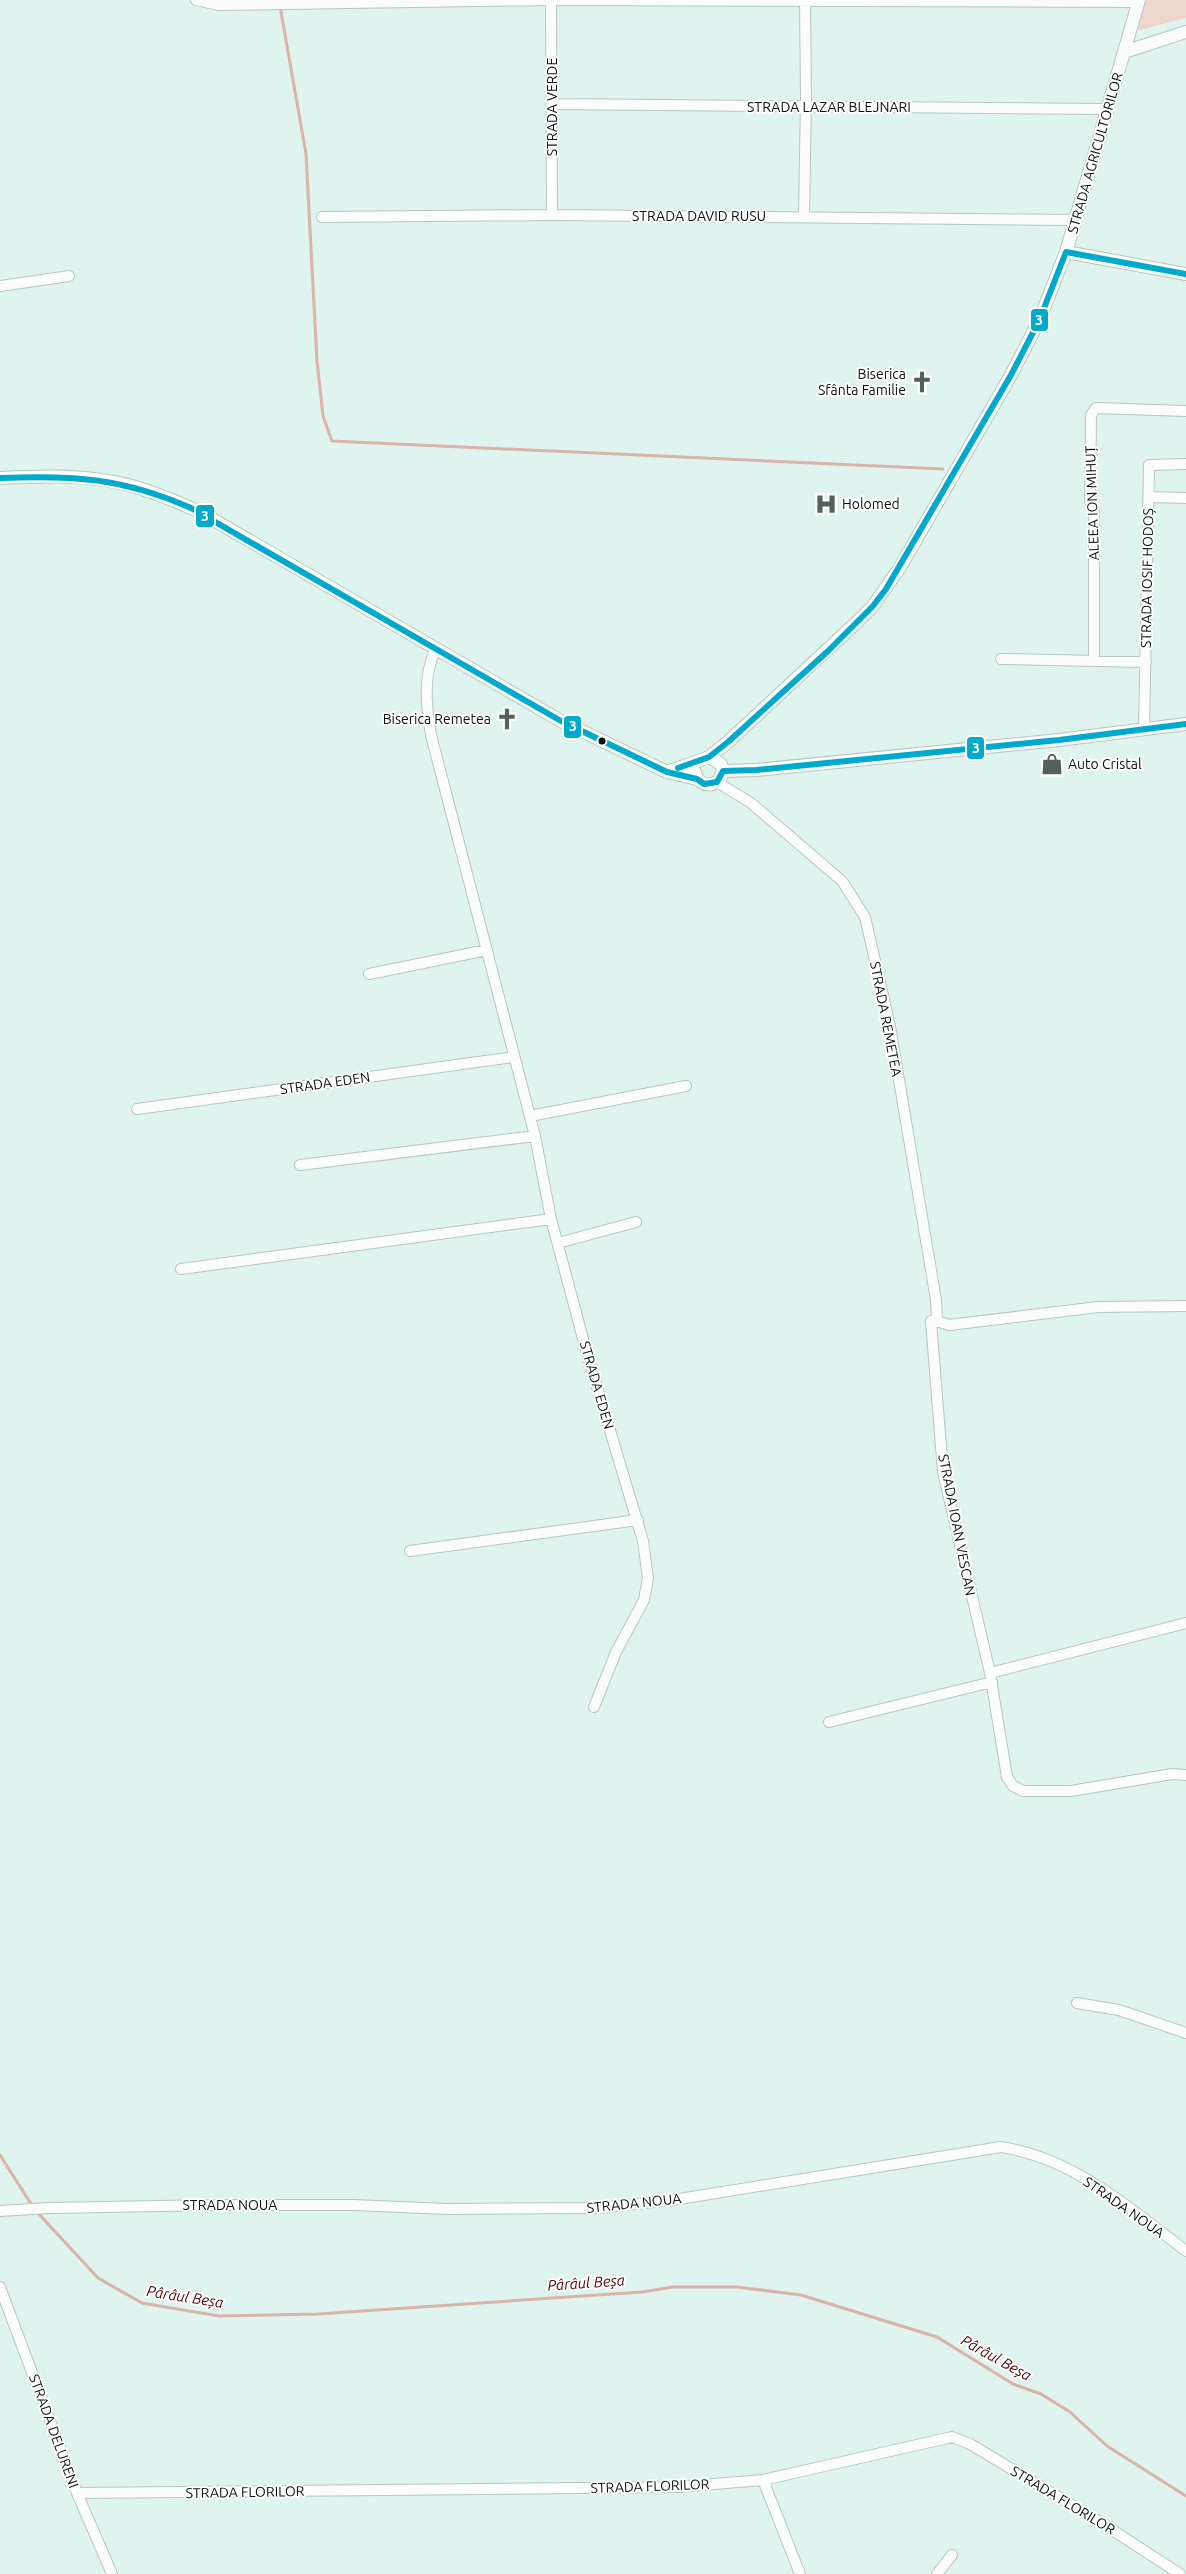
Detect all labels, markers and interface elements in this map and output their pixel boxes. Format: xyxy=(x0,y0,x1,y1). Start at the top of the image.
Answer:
street label: STRADA VERDE xyxy=(544,58,560,156)
street label: STRADA AGRICULTORILOR xyxy=(1064,70,1126,235)
street label: STRADA LAZAR BLEJNARI xyxy=(747,99,911,115)
street label: STRADA DAVID RUSU xyxy=(632,208,766,224)
line badge: 3 xyxy=(1030,308,1049,332)
text: 3 xyxy=(1035,312,1043,328)
place label: Biserica Sfânta Familie xyxy=(818,366,906,398)
church icon: Biserica Sfânta Familie xyxy=(909,369,935,395)
street label: ALEEA ION MIHUȚ xyxy=(1082,445,1102,561)
hospital icon: Holomed xyxy=(813,491,839,517)
place label: Holomed xyxy=(842,496,900,512)
line badge: 3 xyxy=(195,504,215,528)
text: 3 xyxy=(201,508,209,524)
street label: STRADA IOSIF HODOȘ xyxy=(1138,508,1156,648)
church icon: Biserica Remetea xyxy=(494,706,520,732)
place label: Biserica Remetea xyxy=(383,711,491,727)
line badge: 3 xyxy=(563,715,582,739)
text: 3 xyxy=(569,718,577,734)
unlabelled marker xyxy=(597,736,607,746)
line badge: 3 xyxy=(966,736,985,760)
text: 3 xyxy=(972,740,980,756)
shop icon: Auto Cristal xyxy=(1039,751,1065,777)
place label: Auto Cristal xyxy=(1068,756,1142,772)
street label: STRADA REMETEA xyxy=(867,960,905,1078)
street label: STRADA EDEN xyxy=(279,1069,371,1097)
street label: STRADA EDEN xyxy=(577,1339,617,1431)
street label: STRADA IOAN VESCAN xyxy=(935,1453,979,1597)
street label: STRADA NOUA xyxy=(1081,2173,1167,2241)
street label: STRADA NOUA xyxy=(586,2190,682,2216)
street label: STRADA NOUA xyxy=(183,2197,277,2213)
water label: Pârâul Beșa xyxy=(547,2271,625,2294)
water label: Pârâul Beșa xyxy=(145,2282,225,2311)
water label: Pârâul Beșa xyxy=(958,2331,1034,2384)
street label: STRADA DELURENI xyxy=(26,2372,82,2490)
street label: STRADA FLORILOR xyxy=(1008,2463,1118,2538)
street label: STRADA FLORILOR xyxy=(590,2476,710,2496)
street label: STRADA FLORILOR xyxy=(185,2483,305,2501)

